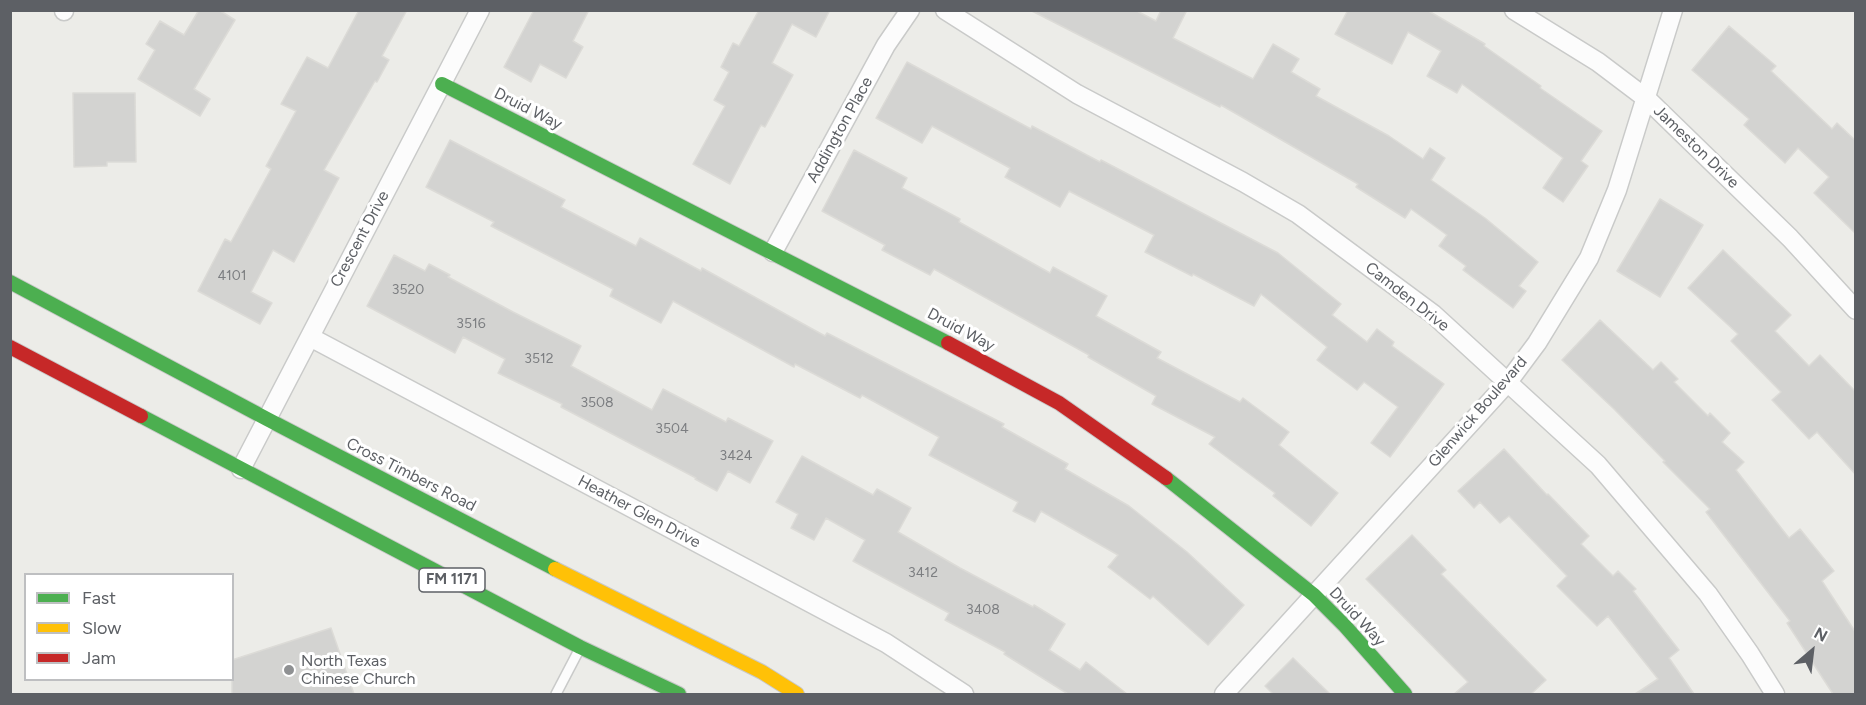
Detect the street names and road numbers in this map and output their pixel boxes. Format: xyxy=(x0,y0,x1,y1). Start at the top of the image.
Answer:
street label: Addington Place xyxy=(803,74,877,186)
street label: Druid Way xyxy=(491,84,565,134)
street label: Jameston Drive xyxy=(1649,101,1743,193)
street label: Crescent Drive xyxy=(327,187,393,291)
street label: Camden Drive xyxy=(1361,258,1453,336)
street label: Druid Way xyxy=(924,304,998,356)
street label: Glenwick Boulevard xyxy=(1425,353,1531,471)
street label: Cross Timbers Road xyxy=(343,434,479,516)
street label: Heather Glen Drive xyxy=(574,472,704,552)
road number: FM 1171 xyxy=(419,568,485,592)
street label: Druid Way xyxy=(1325,584,1389,650)

